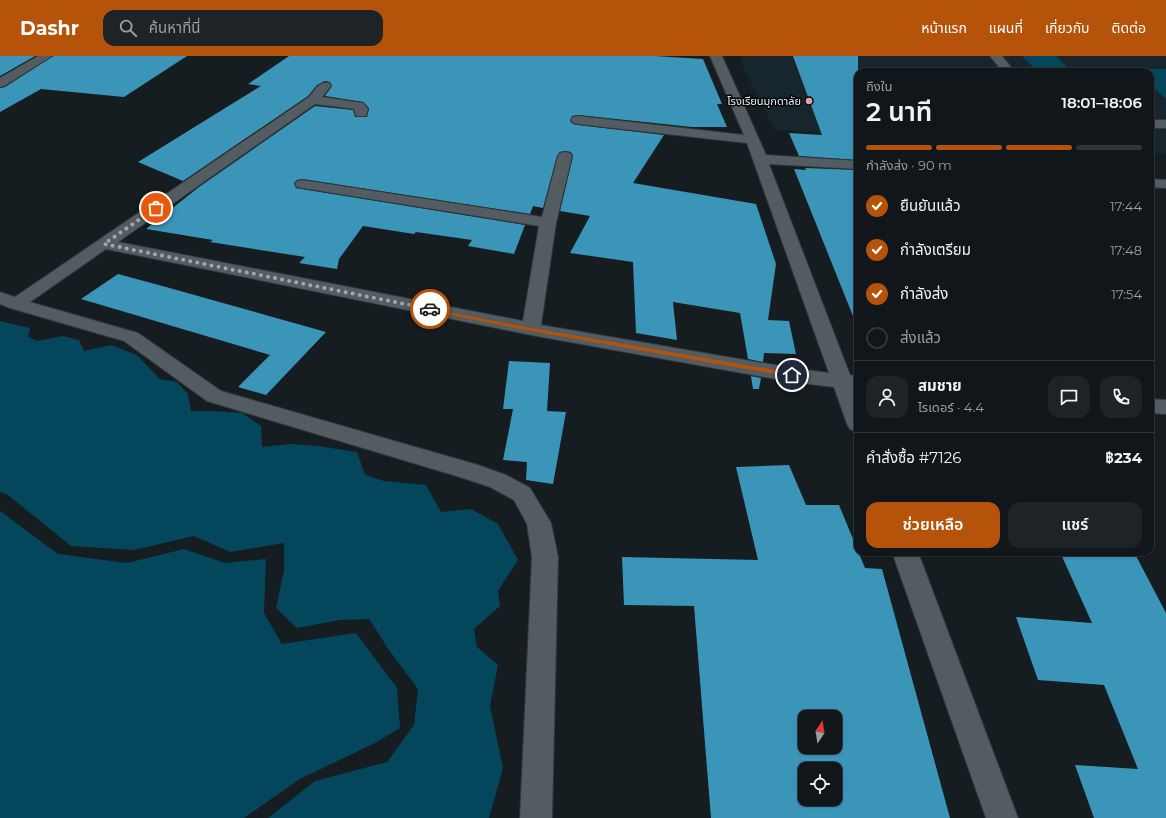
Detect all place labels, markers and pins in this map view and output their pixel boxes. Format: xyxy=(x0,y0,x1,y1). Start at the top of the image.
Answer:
place label: โรงเรียนมุกดาลัย xyxy=(727,94,801,108)
marker: โรงเรียนมุกดาลัย xyxy=(804,96,814,106)
pin xyxy=(139,191,173,225)
pin xyxy=(775,358,809,392)

